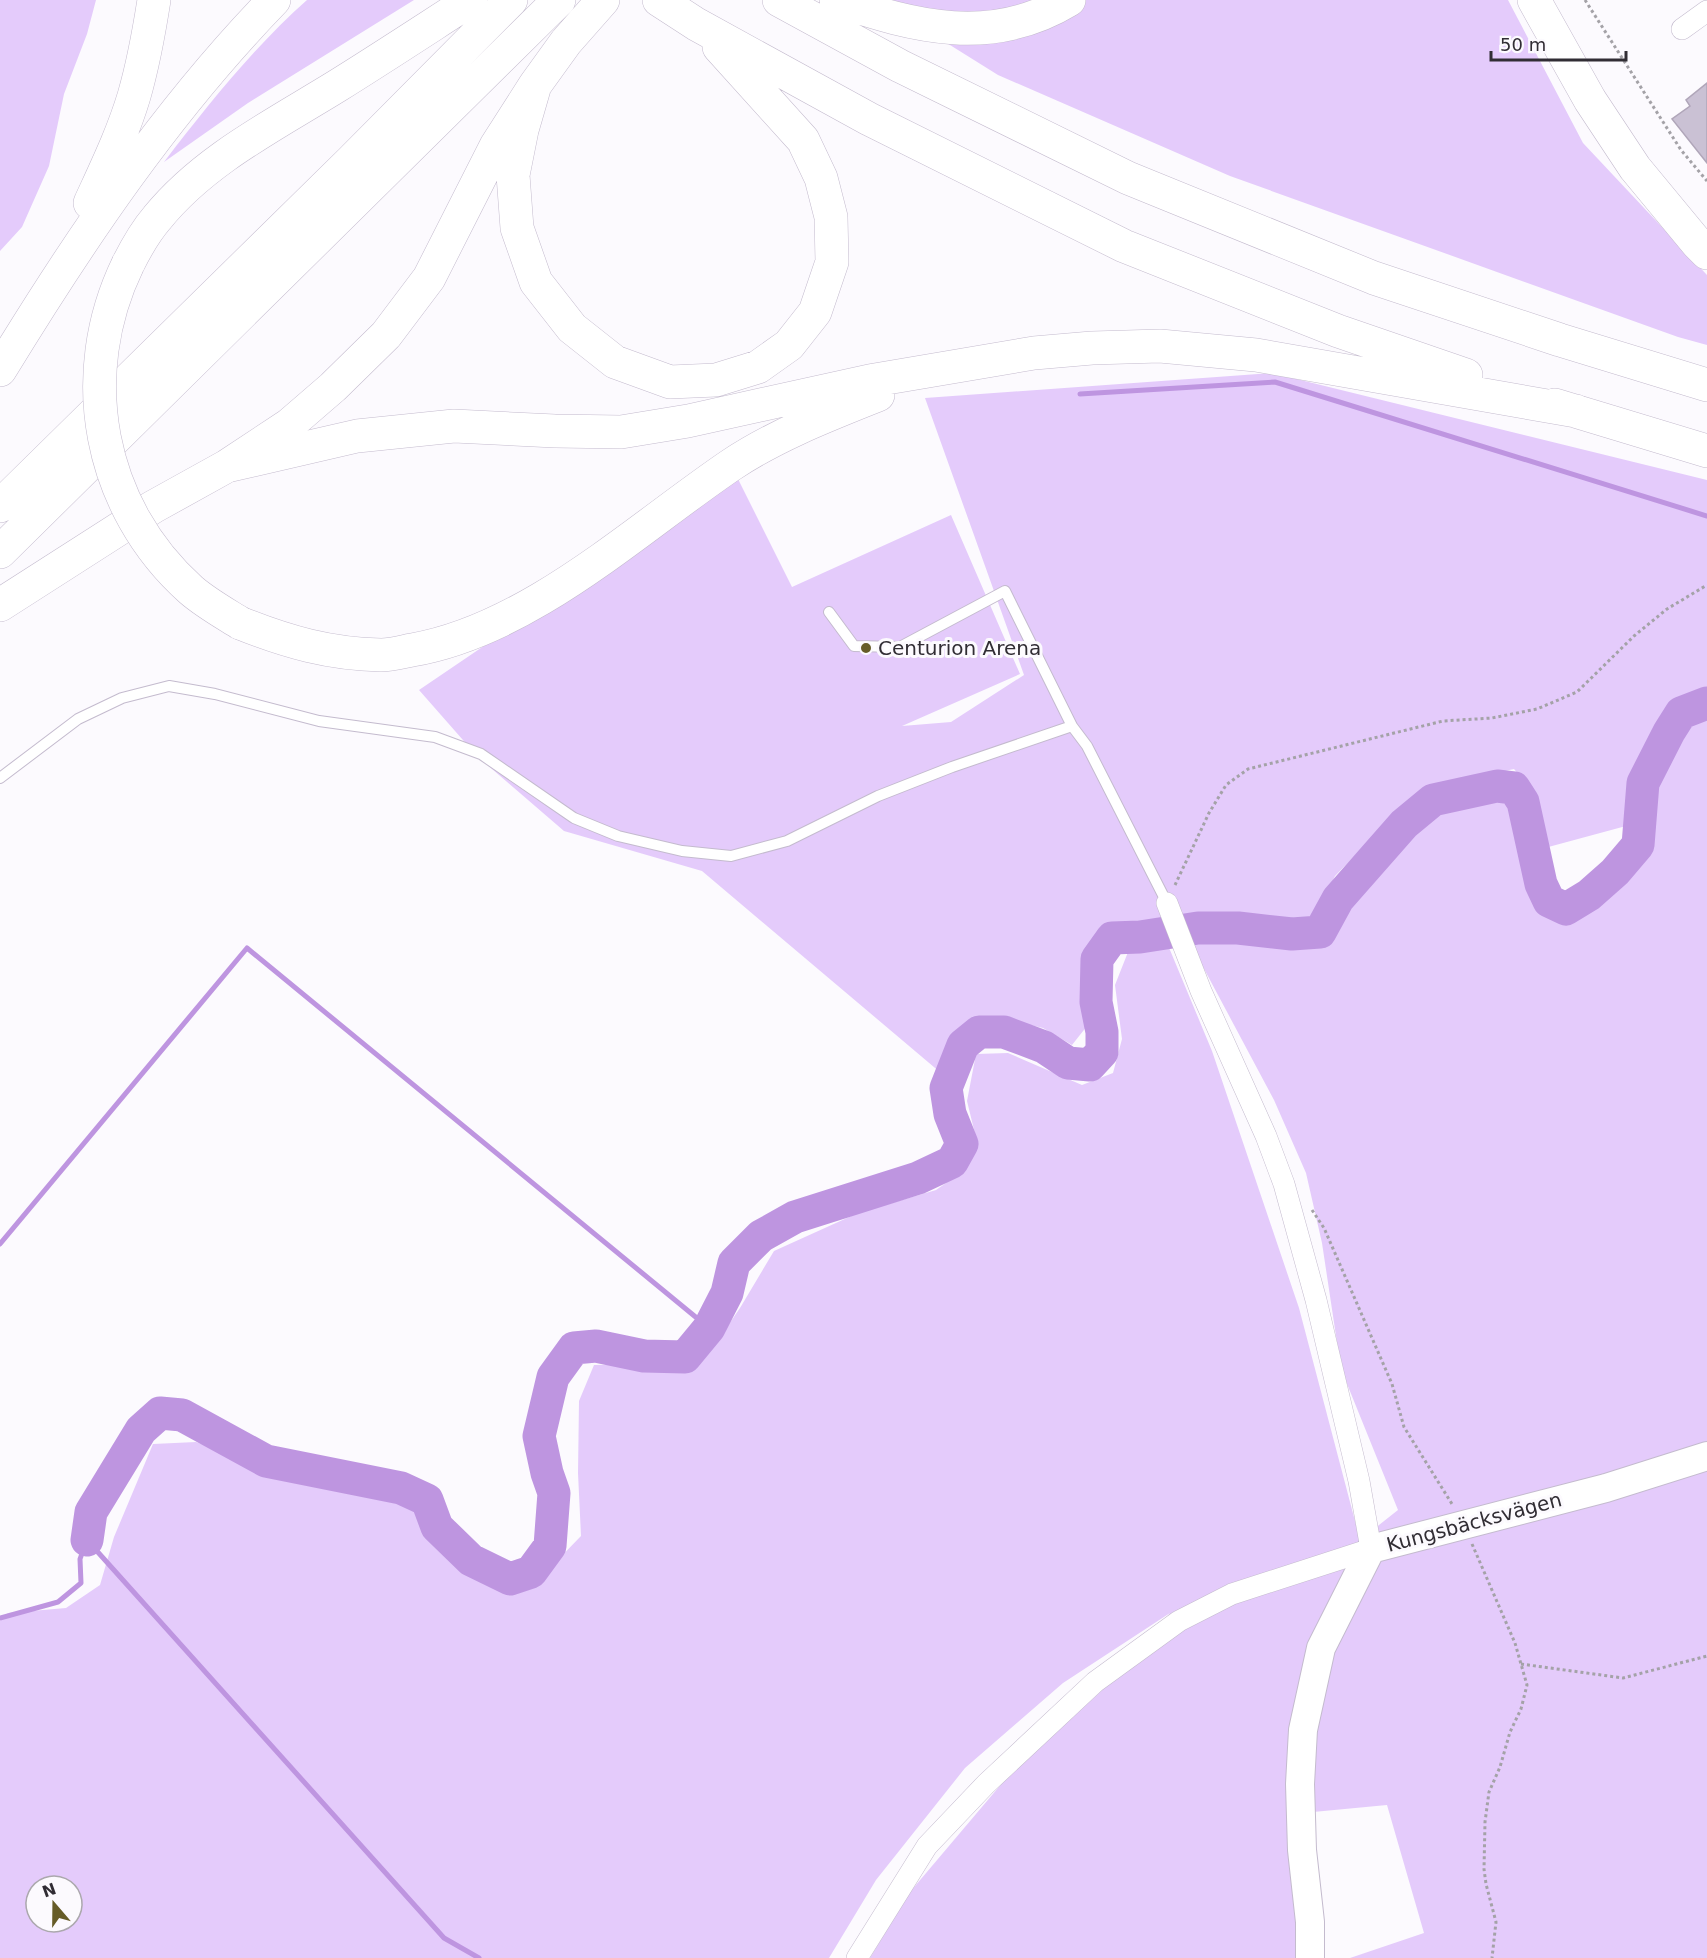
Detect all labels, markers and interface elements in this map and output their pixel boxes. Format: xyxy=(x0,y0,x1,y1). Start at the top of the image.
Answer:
scale bar xyxy=(1491,24,1626,62)
text: 50 m xyxy=(1500,34,1546,55)
place label: Centurion Arena xyxy=(878,636,1041,660)
marker: Centurion Arena xyxy=(859,641,873,655)
street label: Kungsbäcksvägen xyxy=(1384,1487,1564,1557)
north arrow xyxy=(24,1874,84,1934)
text: N xyxy=(39,1879,59,1902)

